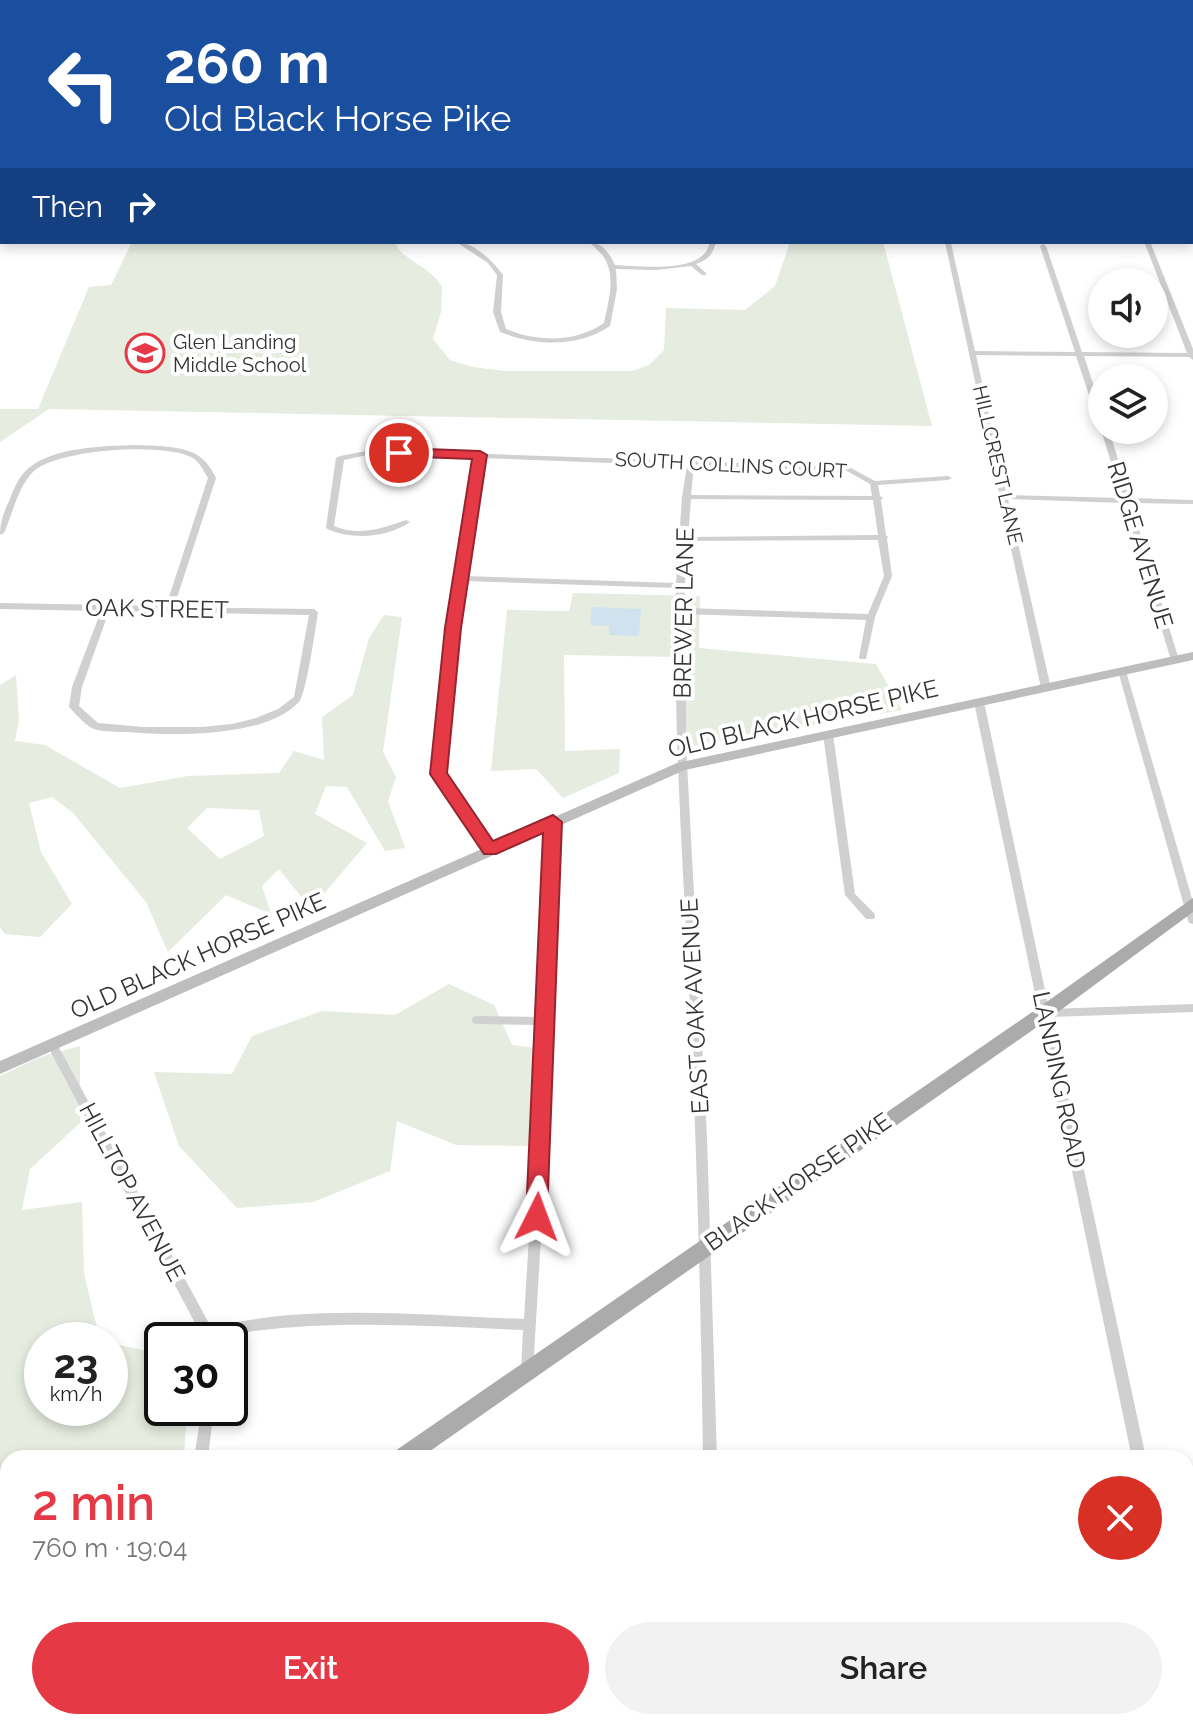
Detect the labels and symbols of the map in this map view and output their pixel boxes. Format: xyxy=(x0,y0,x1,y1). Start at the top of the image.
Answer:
place label: Glen Landing Middle School xyxy=(173,330,307,377)
school or university icon: Glen Landing Middle School xyxy=(124,332,166,374)
street label: HILLCREST LANE xyxy=(968,383,1028,547)
pin xyxy=(365,419,433,487)
street label: SOUTH COLLINS COURT xyxy=(614,447,848,483)
street label: RIDGE AVENUE xyxy=(1101,458,1180,632)
street label: BREWER LANE xyxy=(668,527,699,699)
street label: OAK STREET xyxy=(85,593,229,624)
street label: OLD BLACK HORSE PIKE xyxy=(665,673,941,764)
street label: OLD BLACK HORSE PIKE xyxy=(66,886,330,1025)
street label: EAST OAK AVENUE xyxy=(674,897,715,1115)
street label: LANDING ROAD xyxy=(1027,989,1092,1171)
street label: HILLTOP AVENUE xyxy=(73,1098,192,1286)
street label: BLACK HORSE PIKE xyxy=(699,1106,897,1257)
position arrow xyxy=(495,1175,579,1259)
speed limit sign: 30 xyxy=(144,1322,248,1426)

